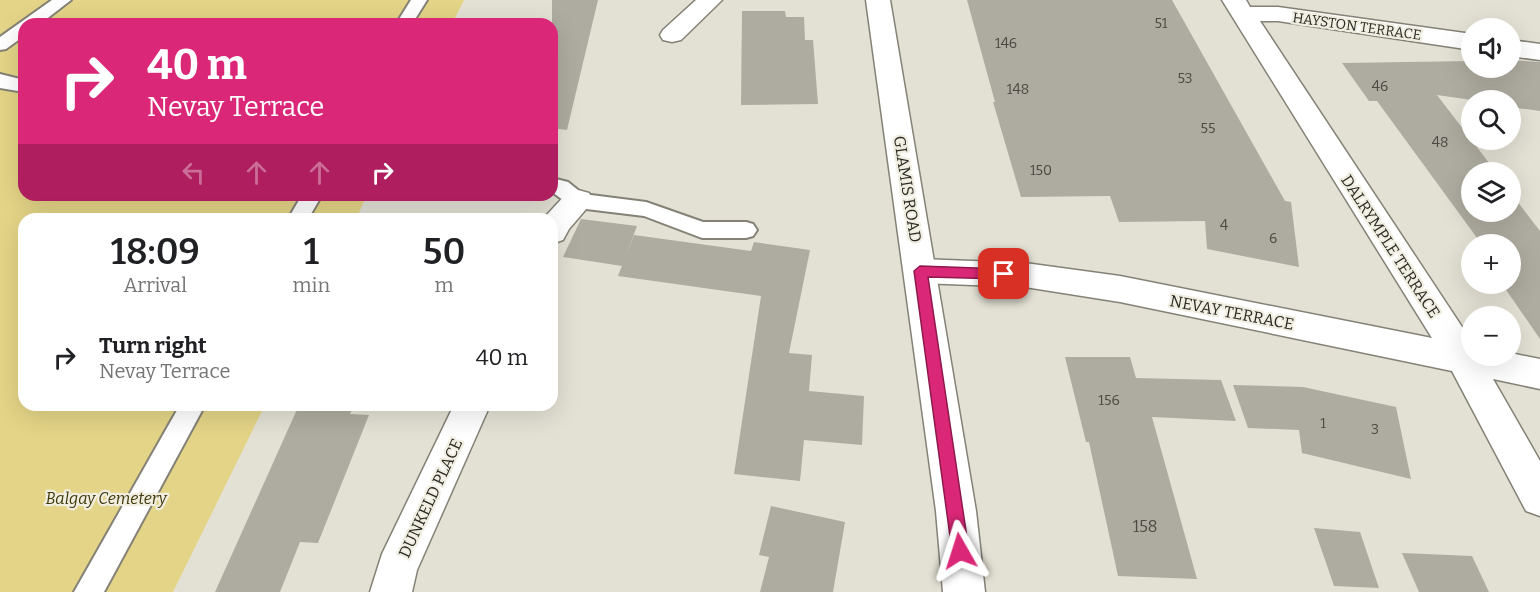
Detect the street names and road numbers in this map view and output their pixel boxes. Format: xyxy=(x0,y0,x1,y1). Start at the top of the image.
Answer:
street label: HAYSTON TERRACE xyxy=(1291,9,1422,44)
street label: GLAMIS ROAD xyxy=(890,134,925,244)
street label: DALRYMPLE TERRACE xyxy=(1337,171,1444,321)
street label: NEVAY TERRACE xyxy=(1168,291,1296,334)
street label: DUNKELD PLACE xyxy=(395,436,466,561)

